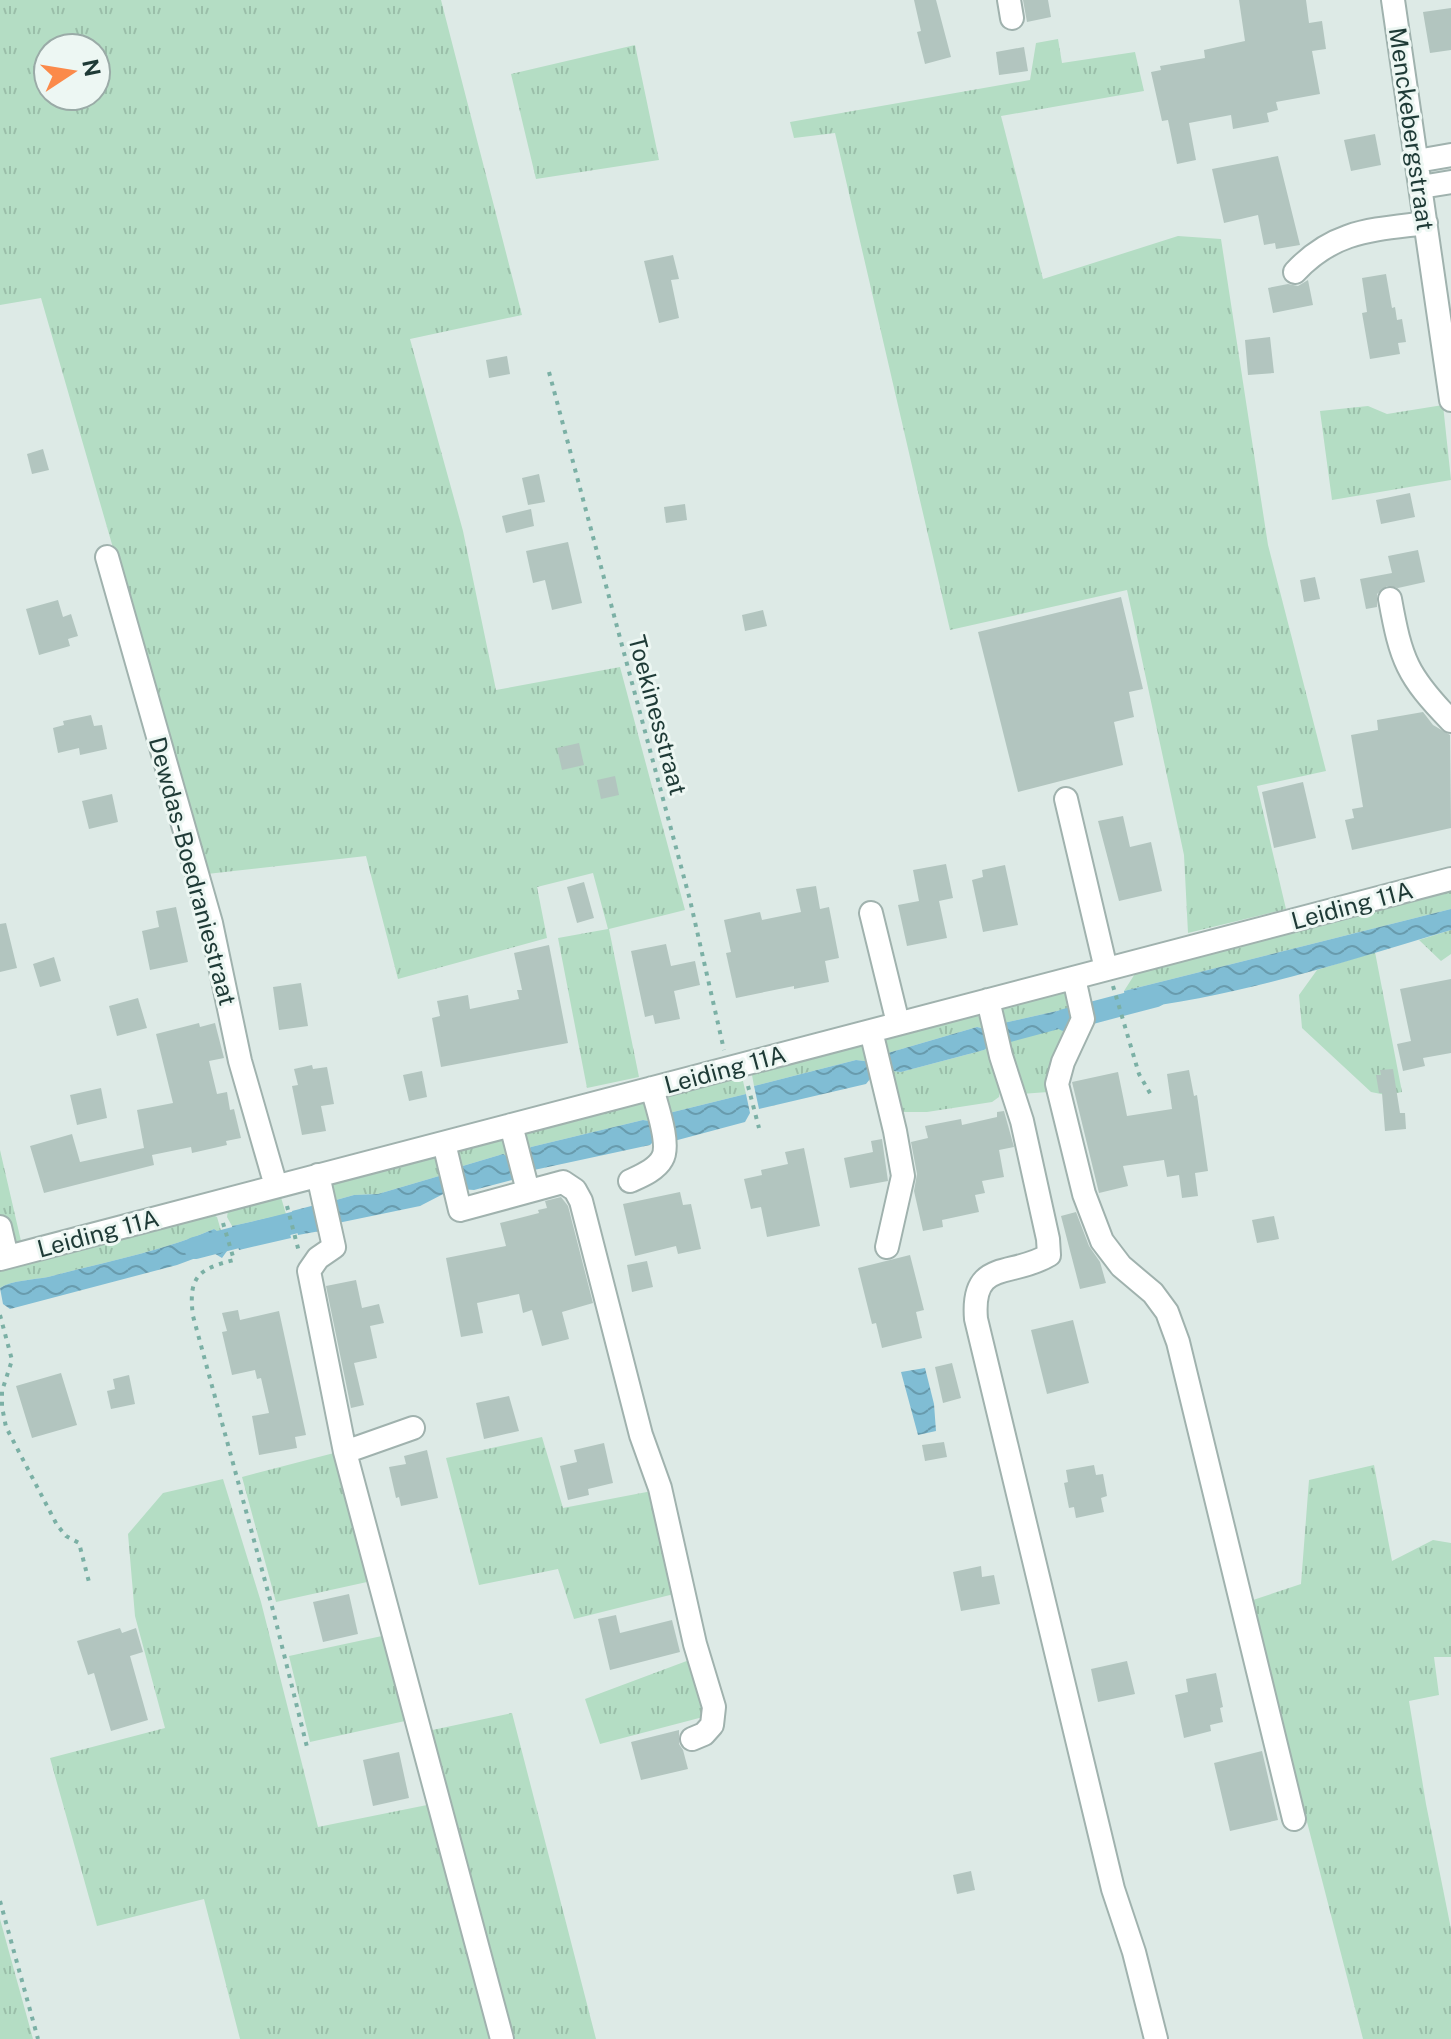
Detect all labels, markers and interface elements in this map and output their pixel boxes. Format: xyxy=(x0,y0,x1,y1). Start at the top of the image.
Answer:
street label: Menckebergstraat xyxy=(1384,26,1440,232)
north arrow xyxy=(32,32,112,112)
text: N xyxy=(77,57,106,79)
street label: Toekinesstraat xyxy=(623,632,693,798)
street label: Dewdas-Boedraniestraat xyxy=(144,734,242,1008)
street label: Leiding 11A xyxy=(1288,875,1416,935)
street label: Leiding 11A xyxy=(661,1039,789,1099)
street label: Leiding 11A xyxy=(34,1203,162,1263)

